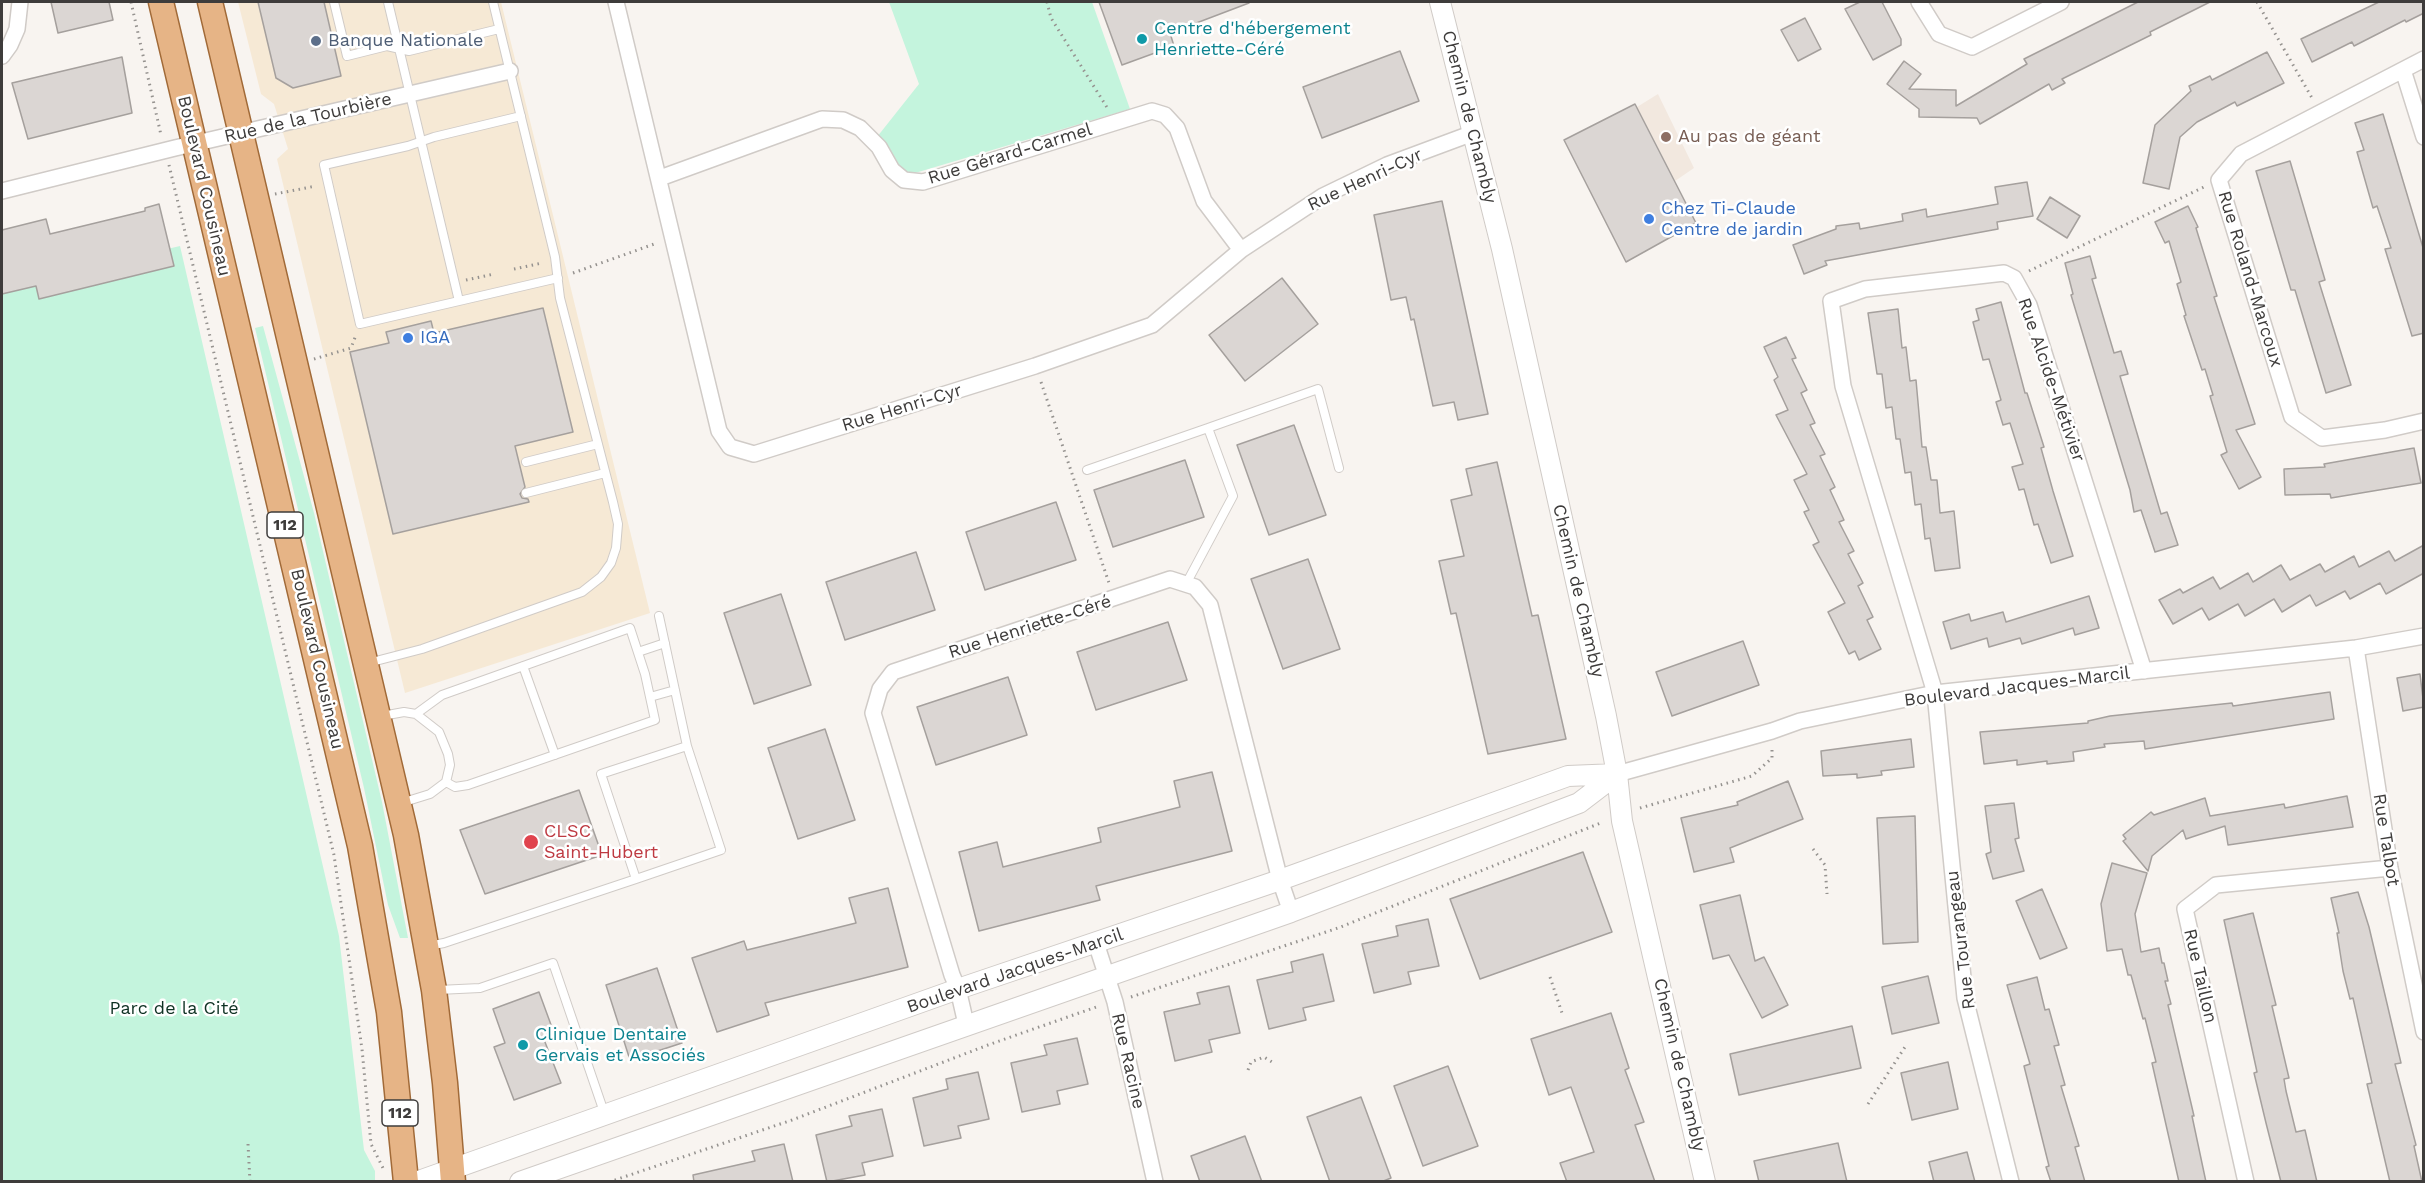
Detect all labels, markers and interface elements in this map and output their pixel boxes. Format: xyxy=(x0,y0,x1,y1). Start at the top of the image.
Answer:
place label: Centre d'hébergement Henriette-Céré xyxy=(1154,18,1351,60)
street label: Chemin de Chambly xyxy=(1437,28,1501,206)
place label: Banque Nationale xyxy=(328,30,483,52)
marker: Centre d'hébergement Henriette-Céré xyxy=(1135,32,1149,46)
marker: Banque Nationale xyxy=(309,34,323,48)
street label: Rue de la Tourbière xyxy=(222,88,394,148)
street label: Boulevard Cousineau xyxy=(173,94,235,278)
street label: Rue Gérard-Carmel xyxy=(925,119,1095,189)
place label: Au pas de géant xyxy=(1678,126,1821,148)
marker: Au pas de géant xyxy=(1659,130,1673,144)
street label: Rue Henri-Cyr xyxy=(1304,144,1426,216)
street label: Rue Roland-Marcoux xyxy=(2213,188,2287,370)
place label: Chez Ti-Claude Centre de jardin xyxy=(1661,198,1803,240)
marker: Chez Ti-Claude Centre de jardin xyxy=(1642,212,1656,226)
street label: Rue Alcide-Métivier xyxy=(2013,295,2089,465)
place label: IGA xyxy=(420,327,450,349)
marker: IGA xyxy=(401,331,415,345)
street label: Rue Henri-Cyr xyxy=(839,380,965,436)
street label: Chemin de Chambly xyxy=(1548,502,1608,680)
road number: 112 xyxy=(267,512,303,538)
street label: Boulevard Cousineau xyxy=(286,567,348,751)
street label: Rue Henriette-Céré xyxy=(946,590,1114,664)
street label: Boulevard Jacques-Marcil xyxy=(1903,662,2131,712)
street label: Rue Talbot xyxy=(2368,792,2404,888)
place label: CLSC Saint-Hubert xyxy=(544,821,658,864)
marker: CLSC Saint-Hubert xyxy=(522,833,540,851)
street label: Rue Tourangeau xyxy=(1942,869,1980,1011)
street label: Boulevard Jacques-Marcil xyxy=(904,924,1126,1018)
street label: Rue Taillon xyxy=(2179,927,2221,1025)
street label: Chemin de Chambly xyxy=(1649,976,1709,1154)
park label: Parc de la Cité xyxy=(109,998,239,1020)
street label: Rue Racine xyxy=(1106,1011,1150,1111)
place label: Clinique Dentaire Gervais et Associés xyxy=(535,1024,706,1066)
marker: Clinique Dentaire Gervais et Associés xyxy=(516,1038,530,1052)
road number: 112 xyxy=(382,1100,418,1126)

